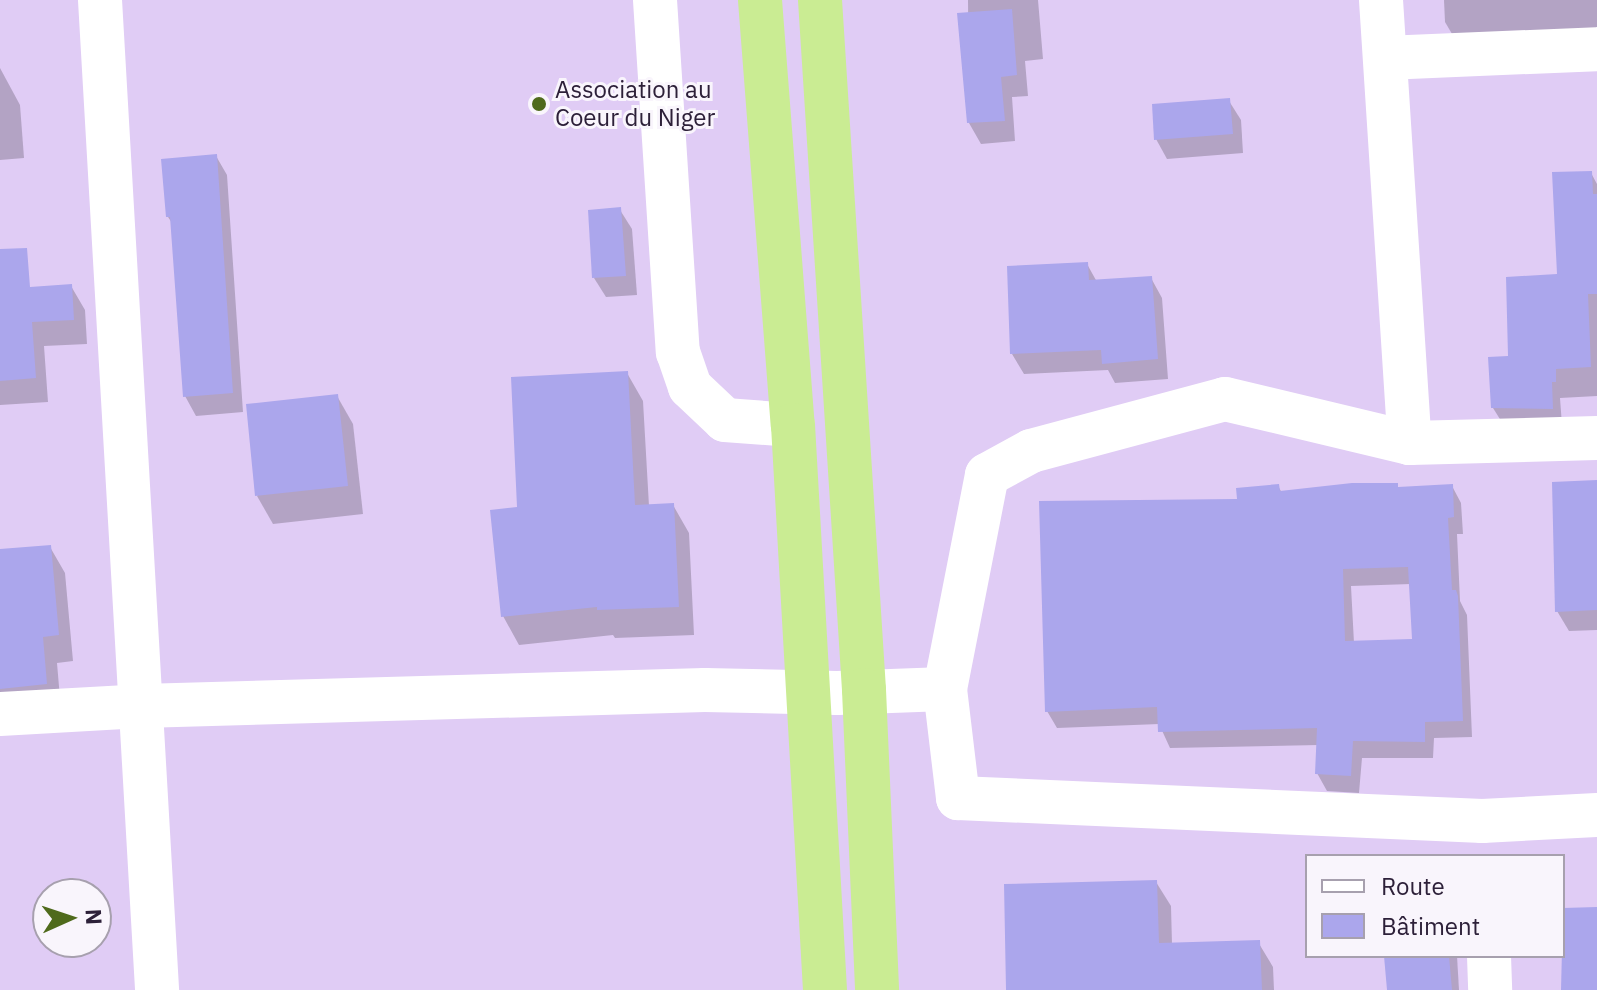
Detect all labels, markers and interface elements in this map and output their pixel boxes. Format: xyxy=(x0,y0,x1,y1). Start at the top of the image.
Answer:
place label: Association au Coeur du Niger xyxy=(555,76,715,132)
marker: Association au Coeur du Niger xyxy=(530,95,548,113)
legend xyxy=(1305,854,1565,958)
text: Route xyxy=(1381,870,1445,902)
north arrow xyxy=(32,878,112,958)
text: N xyxy=(80,908,109,926)
text: Bâtiment xyxy=(1381,910,1480,942)

